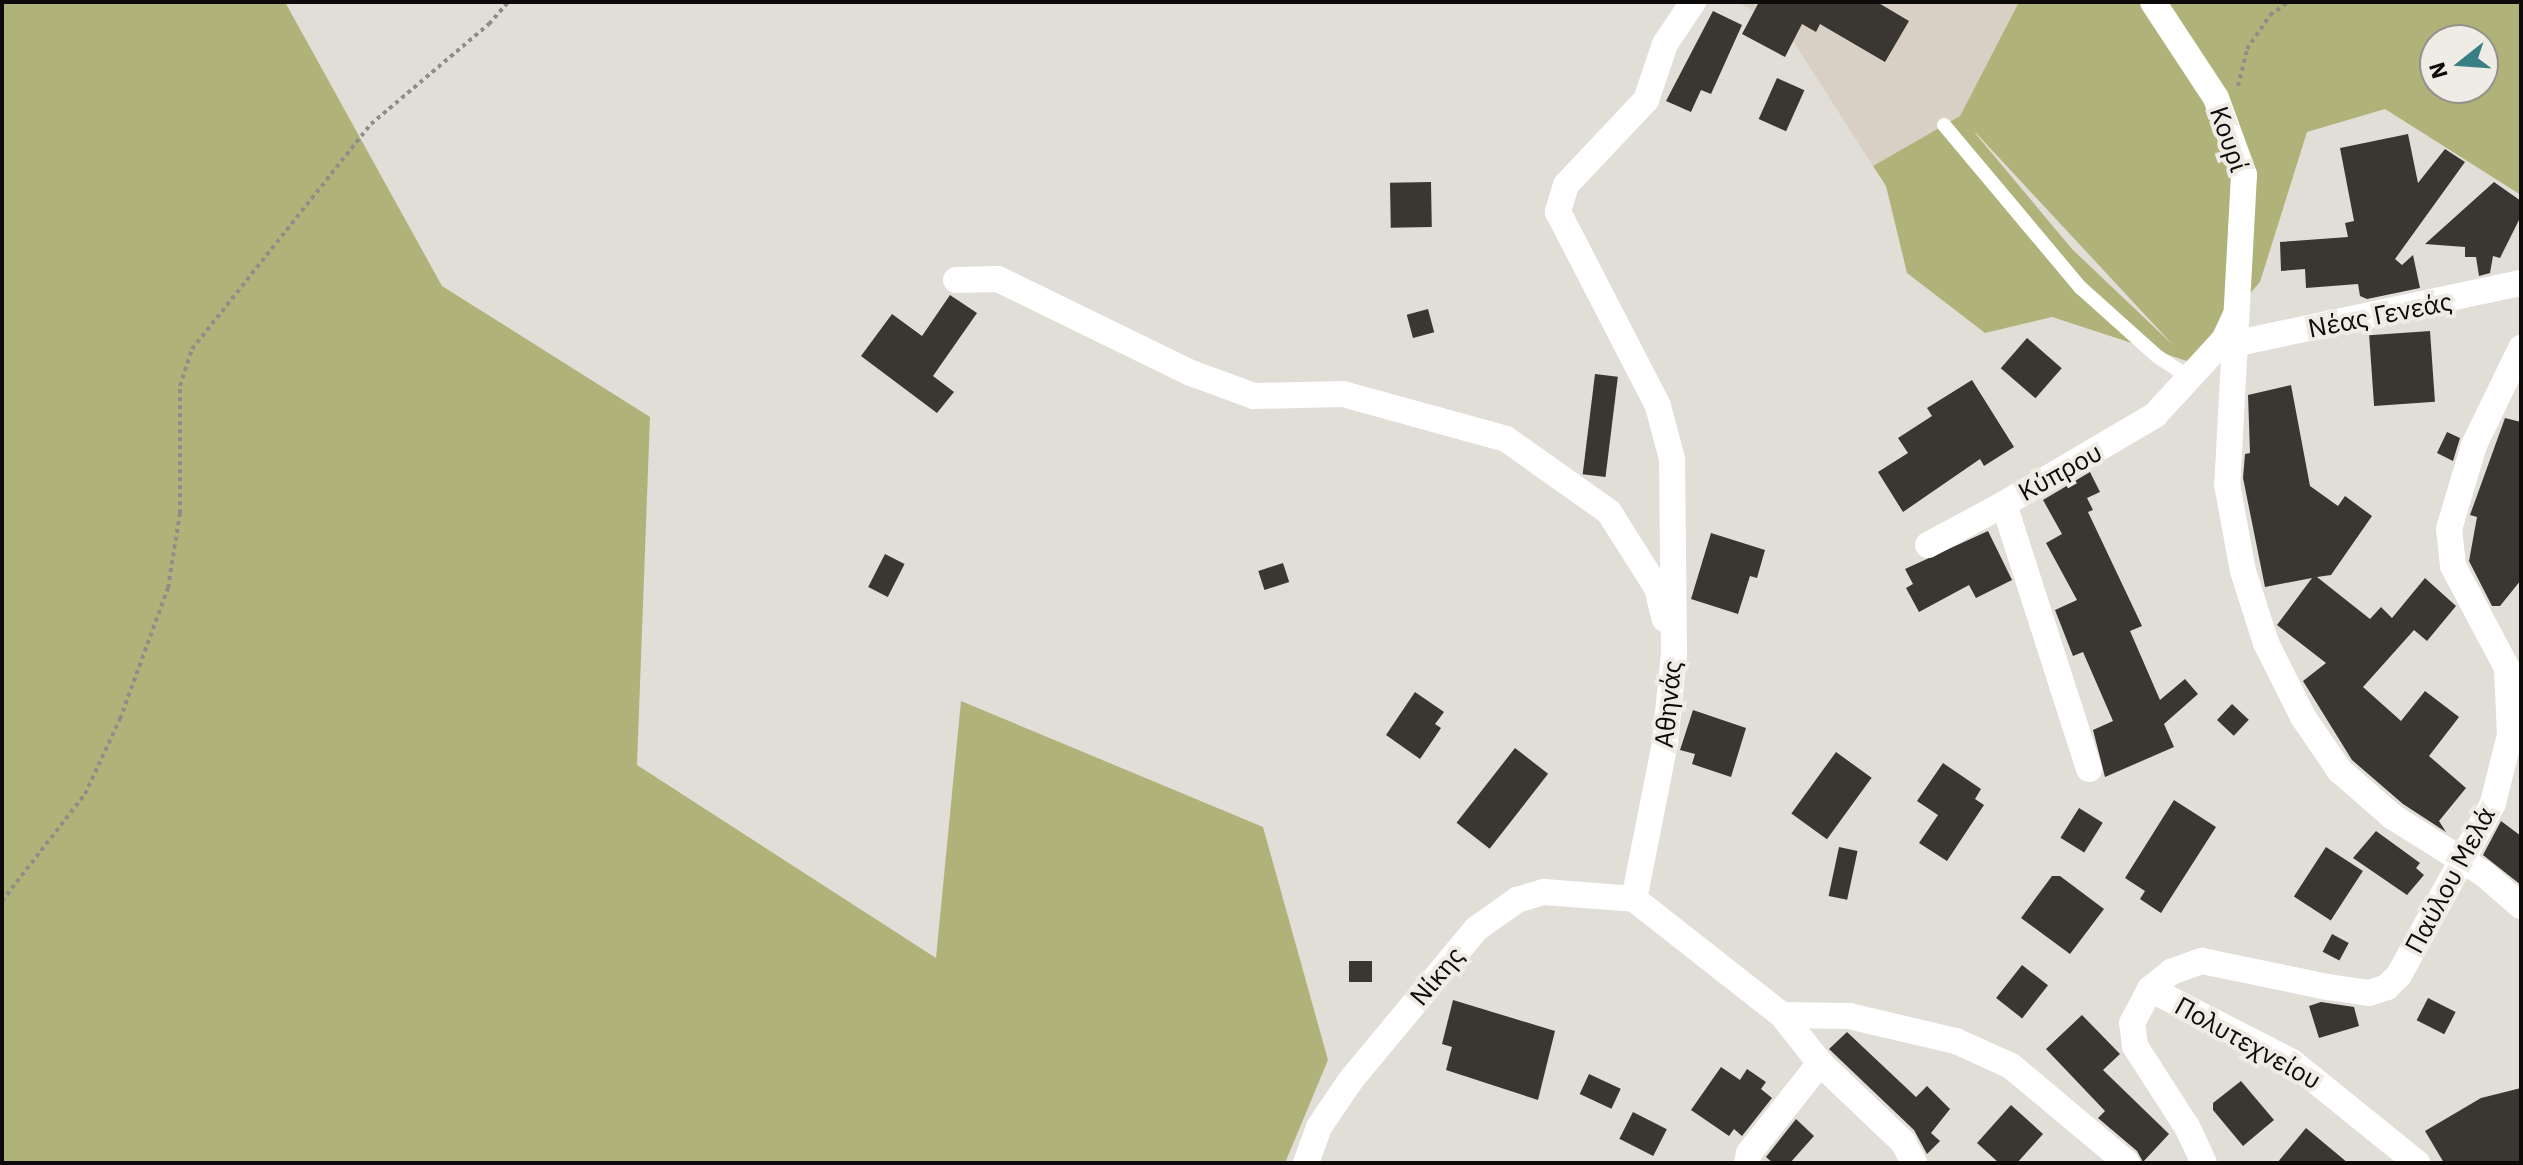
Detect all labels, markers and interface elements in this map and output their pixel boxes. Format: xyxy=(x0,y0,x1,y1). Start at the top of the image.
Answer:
north arrow xyxy=(2419,24,2499,104)
text: N xyxy=(2421,59,2454,82)
street label: Κουρί xyxy=(2203,102,2255,176)
street label: Νέας Γενεάς xyxy=(2305,286,2455,344)
street label: Κύπρου xyxy=(2013,436,2107,508)
street label: Αθηνάς xyxy=(1648,659,1688,749)
street label: Παύλου Μελά xyxy=(2398,801,2502,959)
street label: Νίκης xyxy=(1403,940,1471,1012)
street label: Πολυτεχνείου xyxy=(2170,990,2326,1096)

